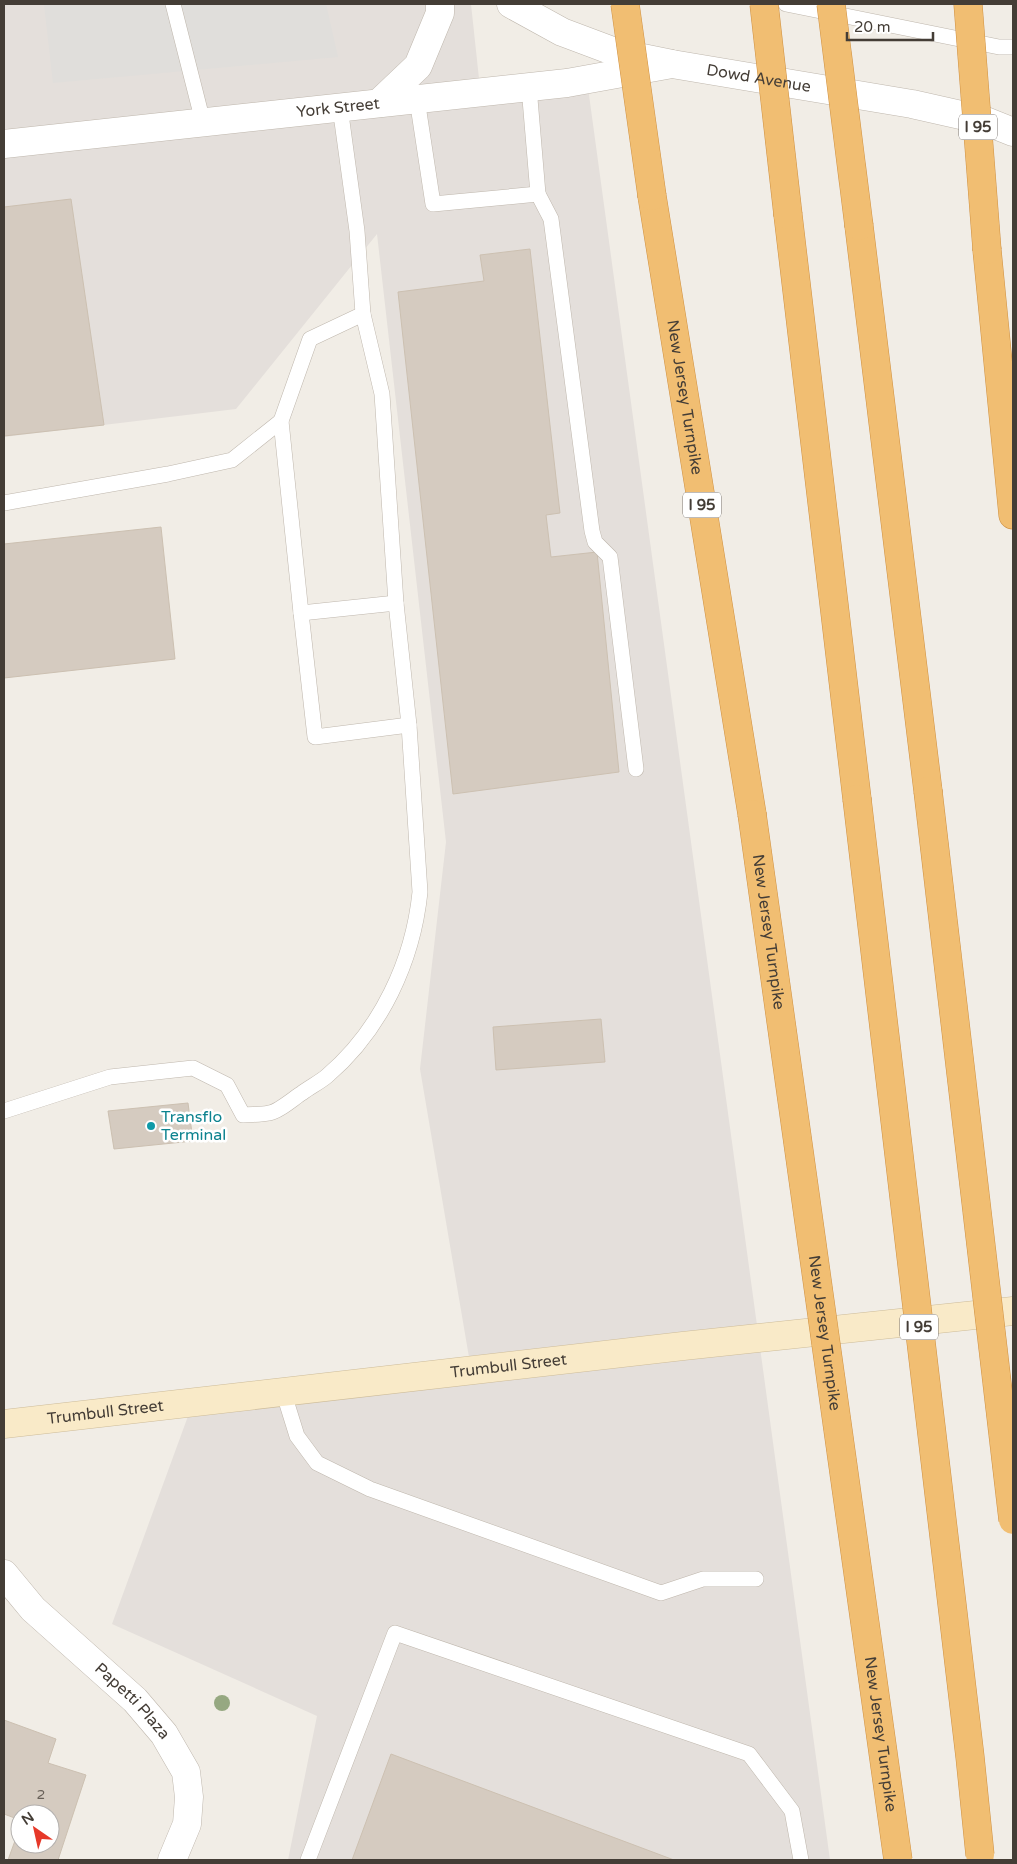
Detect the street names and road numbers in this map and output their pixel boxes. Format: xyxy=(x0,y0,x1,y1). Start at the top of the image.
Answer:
street label: Dowd Avenue xyxy=(705,60,812,97)
street label: York Street xyxy=(295,93,381,122)
road number: I 95 xyxy=(959,114,997,140)
street label: New Jersey Turnpike xyxy=(662,318,707,476)
road number: I 95 xyxy=(683,492,721,518)
street label: New Jersey Turnpike xyxy=(748,853,789,1011)
street label: New Jersey Turnpike xyxy=(804,1254,845,1412)
road number: I 95 xyxy=(900,1314,938,1340)
street label: Trumbull Street xyxy=(449,1349,568,1383)
street label: Trumbull Street xyxy=(46,1396,165,1429)
street label: New Jersey Turnpike xyxy=(860,1655,901,1813)
street label: Papetti Plaza xyxy=(90,1659,174,1743)

